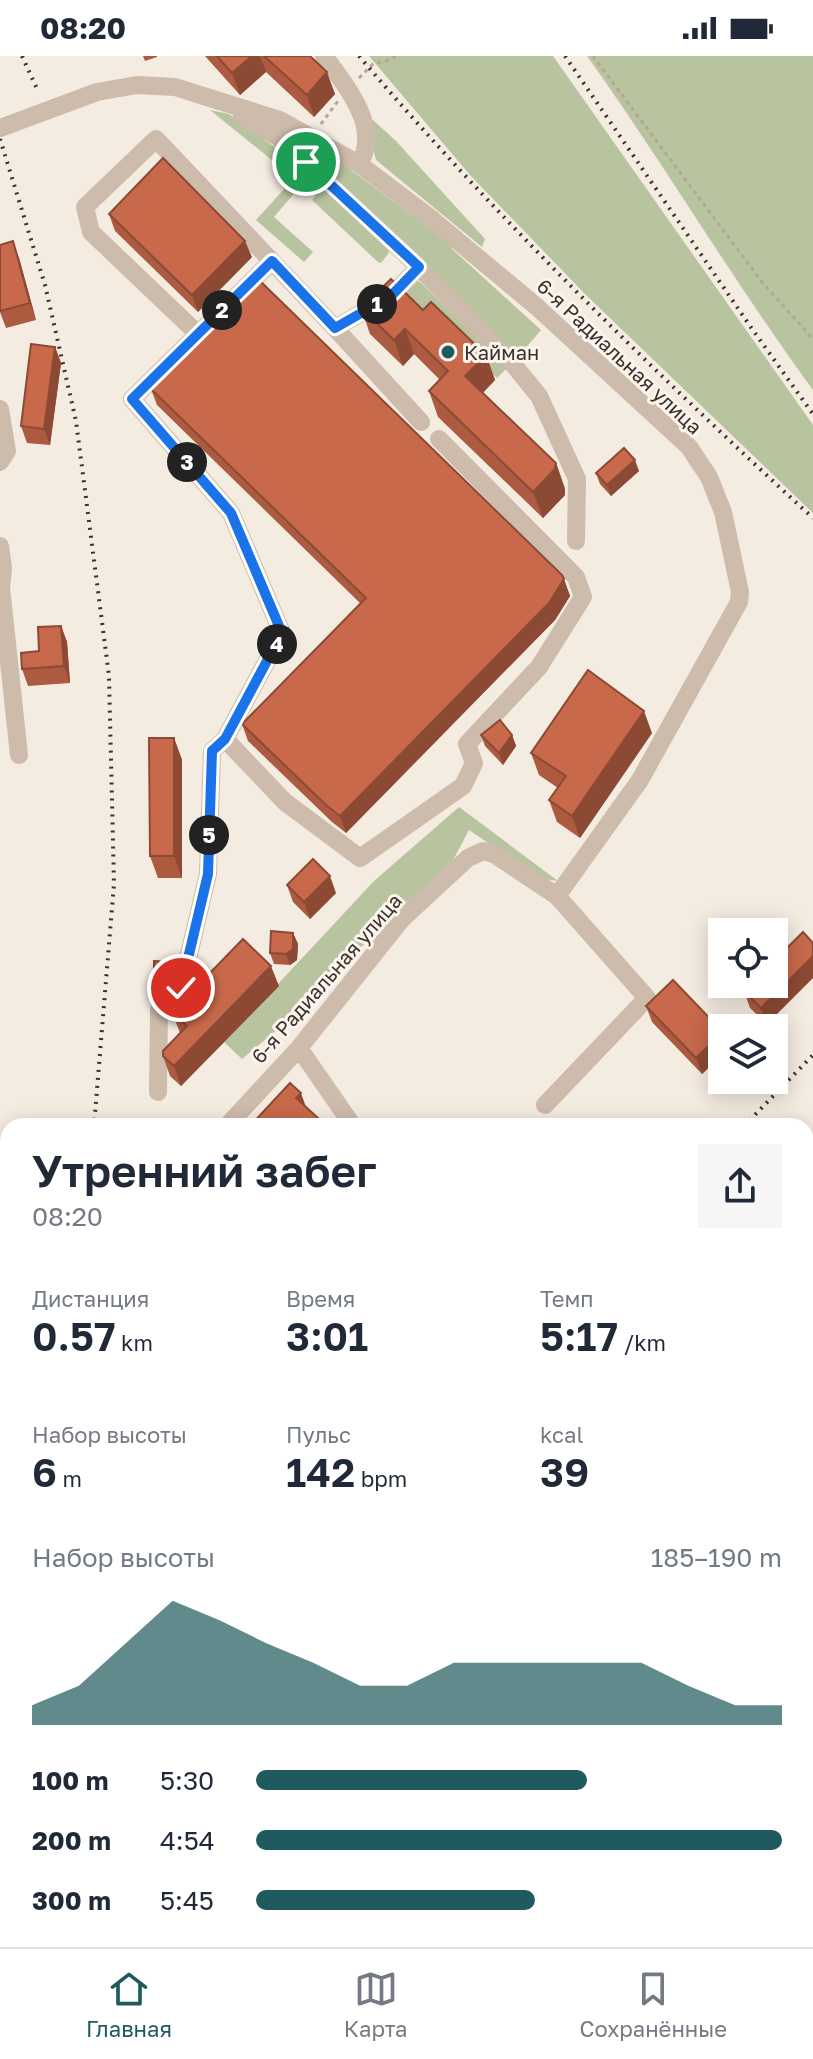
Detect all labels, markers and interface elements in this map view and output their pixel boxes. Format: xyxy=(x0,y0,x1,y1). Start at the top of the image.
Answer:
text: 08:20 xyxy=(40,10,126,46)
pin xyxy=(272,128,340,196)
icon: arrive xyxy=(284,140,328,184)
street label: 6-я Радиальная улица xyxy=(533,273,707,439)
pin: 1 xyxy=(357,284,397,324)
pin: 2 xyxy=(202,290,242,330)
text: 1 xyxy=(371,290,383,317)
text: 2 xyxy=(215,296,229,323)
place label: Кайман xyxy=(464,340,539,364)
marker: Кайман xyxy=(439,343,457,361)
pin: 3 xyxy=(167,442,207,482)
text: 3 xyxy=(180,448,194,475)
pin: 4 xyxy=(257,624,297,664)
text: 4 xyxy=(270,630,284,657)
pin: 5 xyxy=(189,815,229,855)
text: 5 xyxy=(202,821,216,848)
street label: 6-я Радиальная улица xyxy=(246,888,406,1068)
map controls xyxy=(708,918,788,1094)
button: locate xyxy=(708,918,788,998)
pin xyxy=(147,954,215,1022)
icon: check xyxy=(159,966,203,1010)
button: layers xyxy=(708,1014,788,1094)
text: Утренний забег xyxy=(32,1144,377,1197)
button: share xyxy=(698,1144,782,1228)
text: 08:20 xyxy=(32,1201,103,1232)
text: Дистанция xyxy=(32,1285,149,1312)
text: Время xyxy=(286,1285,355,1312)
text: Темп xyxy=(540,1285,593,1312)
text: 0.57 xyxy=(32,1312,116,1360)
text: 3:01 xyxy=(286,1312,368,1360)
text: 5:17 xyxy=(540,1312,618,1360)
text: km xyxy=(116,1329,153,1356)
text: /km xyxy=(618,1329,666,1356)
text: Набор высоты xyxy=(32,1421,187,1448)
text: Пульс xyxy=(286,1421,351,1448)
text: kcal xyxy=(540,1421,583,1448)
text: 6 xyxy=(32,1448,57,1496)
text: 142 xyxy=(286,1448,355,1496)
text: 39 xyxy=(540,1448,589,1496)
text: m xyxy=(57,1465,82,1492)
text: bpm xyxy=(355,1465,407,1492)
text: Набор высоты xyxy=(32,1542,215,1573)
text: 185–190 m xyxy=(651,1542,782,1573)
text: 100 m xyxy=(32,1765,108,1796)
text: 5:30 xyxy=(160,1765,214,1796)
text: 200 m xyxy=(32,1825,111,1856)
text: 4:54 xyxy=(160,1825,215,1856)
text: 300 m xyxy=(32,1885,111,1916)
text: 5:45 xyxy=(160,1885,214,1916)
tab: Главная xyxy=(86,1967,172,2042)
tab: Карта xyxy=(344,1967,408,2042)
tab: Сохранённые xyxy=(579,1967,727,2042)

